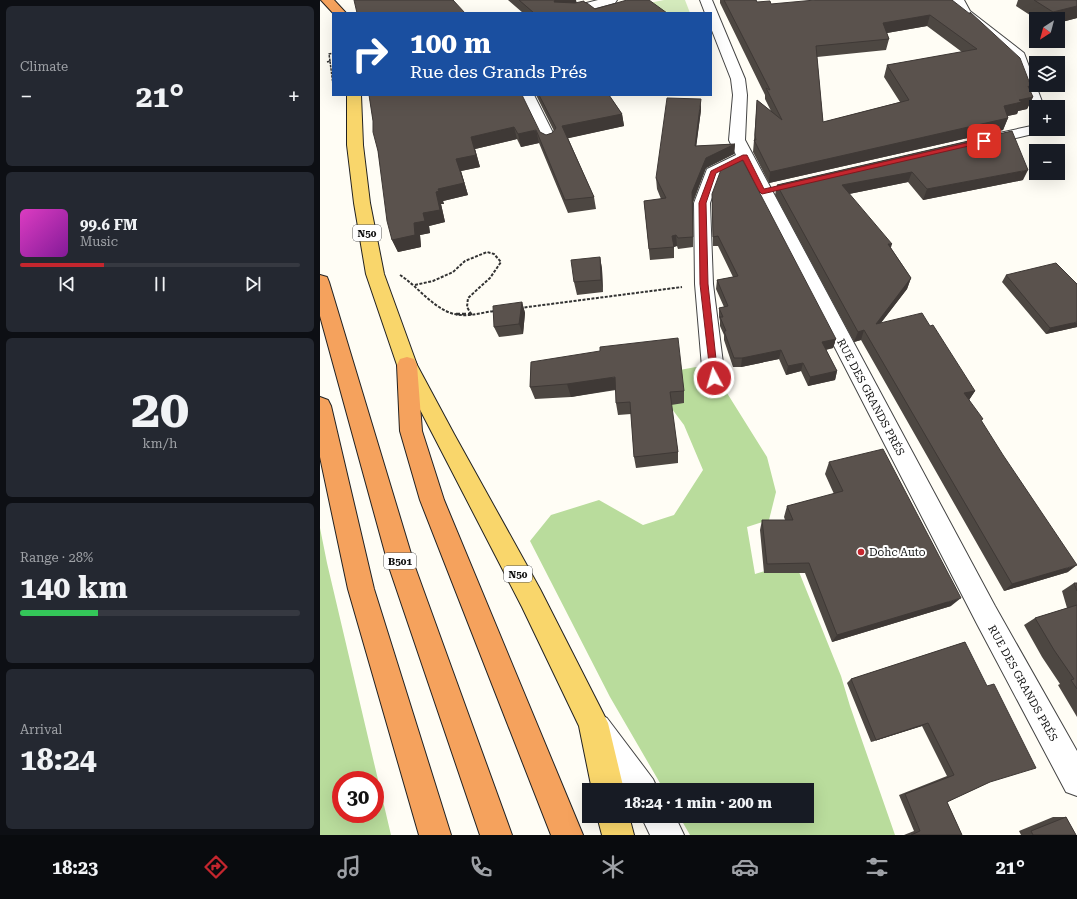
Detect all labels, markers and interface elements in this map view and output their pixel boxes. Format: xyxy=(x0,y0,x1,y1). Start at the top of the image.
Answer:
north arrow xyxy=(1029,12,1065,48)
map controls xyxy=(1029,12,1065,180)
text: 100 m xyxy=(410,27,491,60)
icon: right xyxy=(344,28,396,80)
button: layers xyxy=(1029,56,1065,92)
text: Climate xyxy=(20,59,68,74)
text: Rue des Grands Prés xyxy=(410,61,587,82)
text: 21° xyxy=(136,79,184,114)
text: − xyxy=(20,84,32,109)
text: + xyxy=(288,84,300,109)
button: + xyxy=(1029,100,1065,136)
pin xyxy=(967,124,1001,158)
icon: arrive xyxy=(973,130,995,152)
button: − xyxy=(1029,144,1065,180)
text: 99.6 FM xyxy=(80,216,137,234)
road number: N50 xyxy=(353,225,381,241)
text: Music xyxy=(80,234,118,249)
icon: previous xyxy=(56,273,78,295)
icon: pause xyxy=(149,273,171,295)
icon: next xyxy=(242,273,264,295)
street label: RUE DES GRANDS PRÉS xyxy=(834,336,908,458)
position arrow xyxy=(693,357,735,399)
text: 20 xyxy=(131,379,189,440)
text: km/h xyxy=(143,436,177,451)
place label: Dohc Auto xyxy=(869,546,926,559)
marker: Dohc Auto xyxy=(856,547,866,557)
text: Range · 28% xyxy=(20,550,93,565)
road number: B501 xyxy=(384,553,416,569)
road number: N50 xyxy=(504,566,532,582)
text: 140 km xyxy=(20,570,128,605)
street label: RUE DES GRANDS PRÉS xyxy=(985,622,1061,744)
text: Arrival xyxy=(20,722,62,737)
text: 18:24 xyxy=(20,742,97,777)
speed limit sign: 30 xyxy=(332,771,384,823)
text: 18:24 · 1 min · 200 m xyxy=(624,794,772,812)
icon: directions xyxy=(202,853,230,881)
icon: music xyxy=(335,853,363,881)
icon: phone xyxy=(467,853,495,881)
icon: climate xyxy=(599,853,627,881)
icon: car xyxy=(731,853,759,881)
icon: filters xyxy=(863,853,891,881)
text: 18:23 xyxy=(52,857,98,878)
text: 21° xyxy=(996,857,1025,878)

